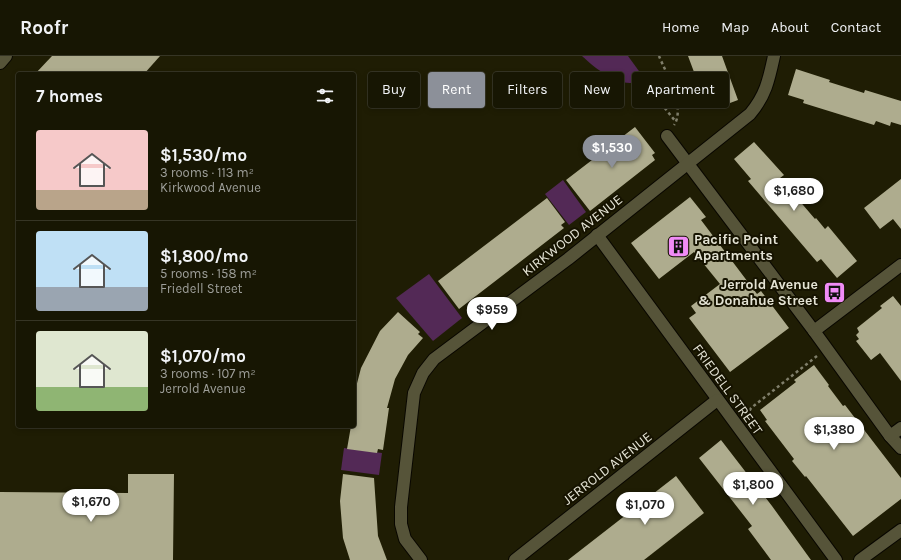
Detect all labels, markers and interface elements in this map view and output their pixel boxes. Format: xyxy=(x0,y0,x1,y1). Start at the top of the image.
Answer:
text: Roofr xyxy=(20,17,68,39)
text: Home xyxy=(662,19,699,36)
text: Map xyxy=(721,19,749,36)
text: About xyxy=(771,19,809,36)
text: Contact xyxy=(831,19,881,36)
chip: Buy xyxy=(368,72,420,108)
chip: Rent xyxy=(428,72,485,108)
chip: Filters xyxy=(493,72,562,108)
chip: New xyxy=(570,72,624,108)
chip: Apartment xyxy=(632,72,729,108)
icon: filters xyxy=(314,85,336,107)
text: 7 homes xyxy=(36,86,103,106)
pin: $1,530 xyxy=(579,135,645,169)
text: $1,530 xyxy=(592,140,632,155)
text: $1,530/mo xyxy=(160,145,247,165)
icon: home xyxy=(68,146,116,194)
text: 3 rooms · 113 m² xyxy=(160,165,254,180)
pin: $1,680 xyxy=(761,178,827,212)
text: Kirkwood Avenue xyxy=(160,180,261,195)
text: $1,680 xyxy=(773,183,815,198)
street label: KIRKWOOD AVENUE xyxy=(519,191,626,280)
place label: Pacific Point Apartments xyxy=(694,231,778,264)
building icon: Pacific Point Apartments xyxy=(665,234,691,260)
text: $1,800/mo xyxy=(160,246,248,266)
icon: home xyxy=(68,247,116,295)
text: 5 rooms · 158 m² xyxy=(160,266,257,281)
place label: Jerrold Avenue & Donahue Street xyxy=(698,276,818,309)
bus stop icon: Jerrold Avenue & Donahue Street xyxy=(821,279,847,305)
text: Friedell Street xyxy=(160,281,243,296)
pin: $959 xyxy=(468,297,516,331)
text: $959 xyxy=(476,302,508,317)
street label: FRIEDELL STREET xyxy=(689,341,766,438)
text: $1,070/mo xyxy=(160,346,246,366)
icon: home xyxy=(68,347,116,395)
text: 3 rooms · 107 m² xyxy=(160,366,256,381)
text: Jerrold Avenue xyxy=(160,381,246,396)
pin: $1,380 xyxy=(801,417,867,451)
text: $1,380 xyxy=(813,422,855,437)
street label: JERROLD AVENUE xyxy=(559,428,655,509)
pin: $1,800 xyxy=(720,472,786,506)
text: $1,800 xyxy=(732,477,774,492)
pin: $1,670 xyxy=(58,489,124,523)
pin: $1,070 xyxy=(612,492,678,526)
text: $1,670 xyxy=(71,494,111,509)
text: $1,070 xyxy=(625,497,665,512)

